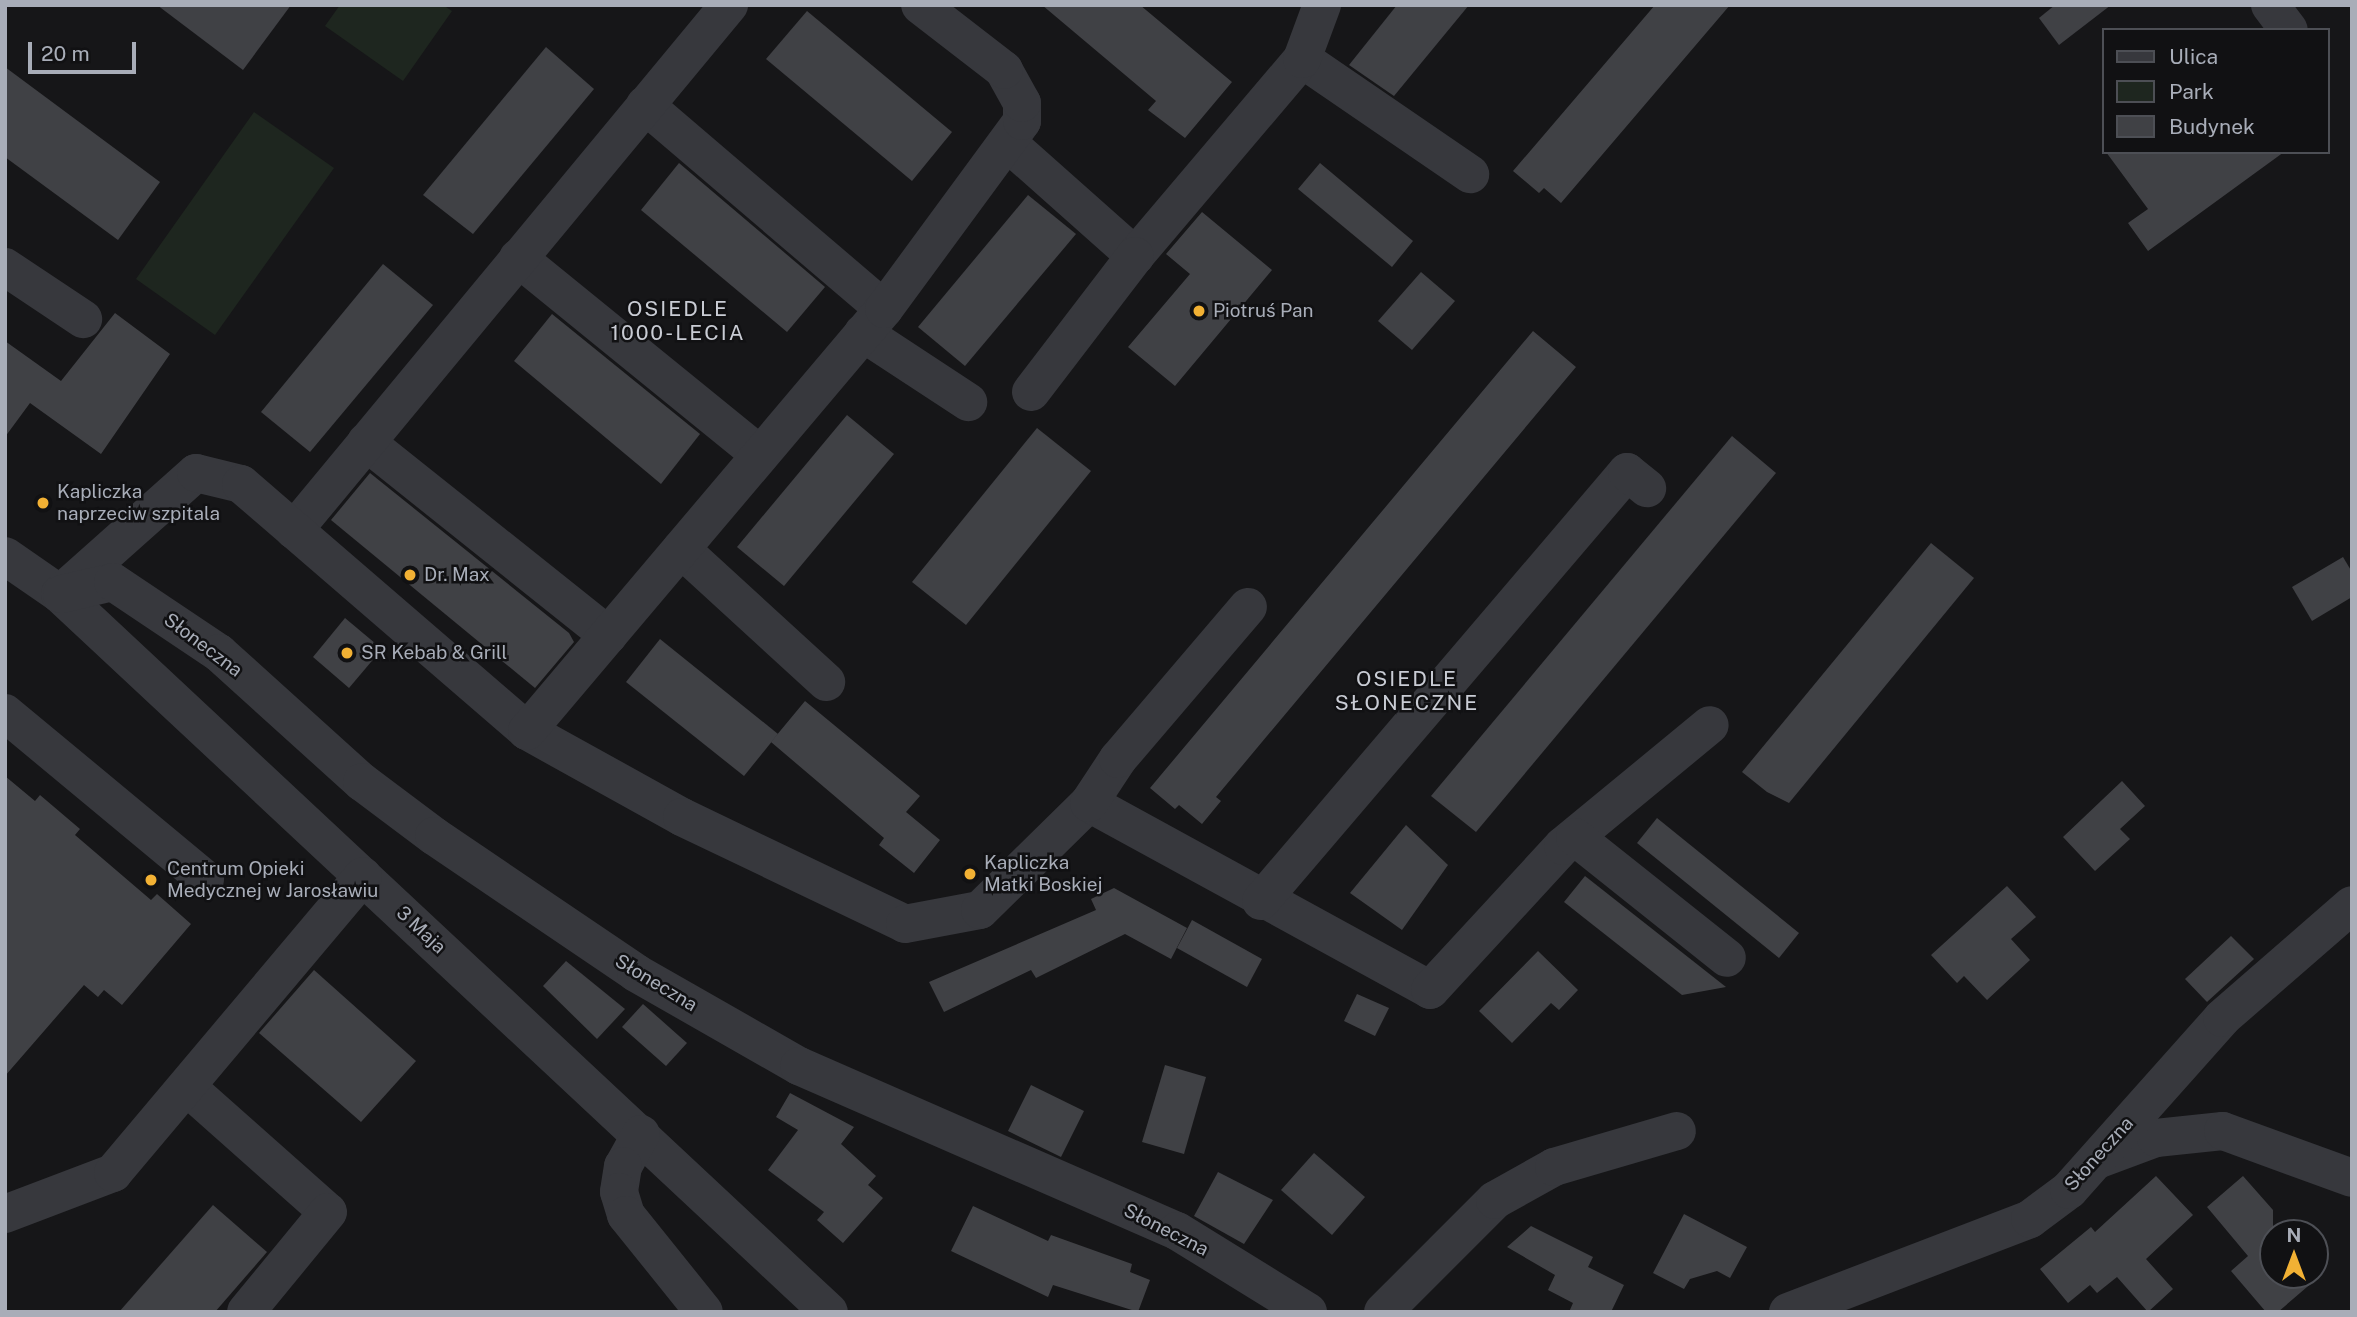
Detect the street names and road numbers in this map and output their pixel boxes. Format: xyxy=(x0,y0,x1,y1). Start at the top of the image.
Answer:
street label: Słoneczna xyxy=(159,608,247,682)
street label: 3 Maja xyxy=(392,901,450,959)
street label: Słoneczna xyxy=(611,950,701,1016)
street label: Słoneczna xyxy=(2060,1112,2138,1196)
street label: Słoneczna xyxy=(1120,1199,1212,1261)

